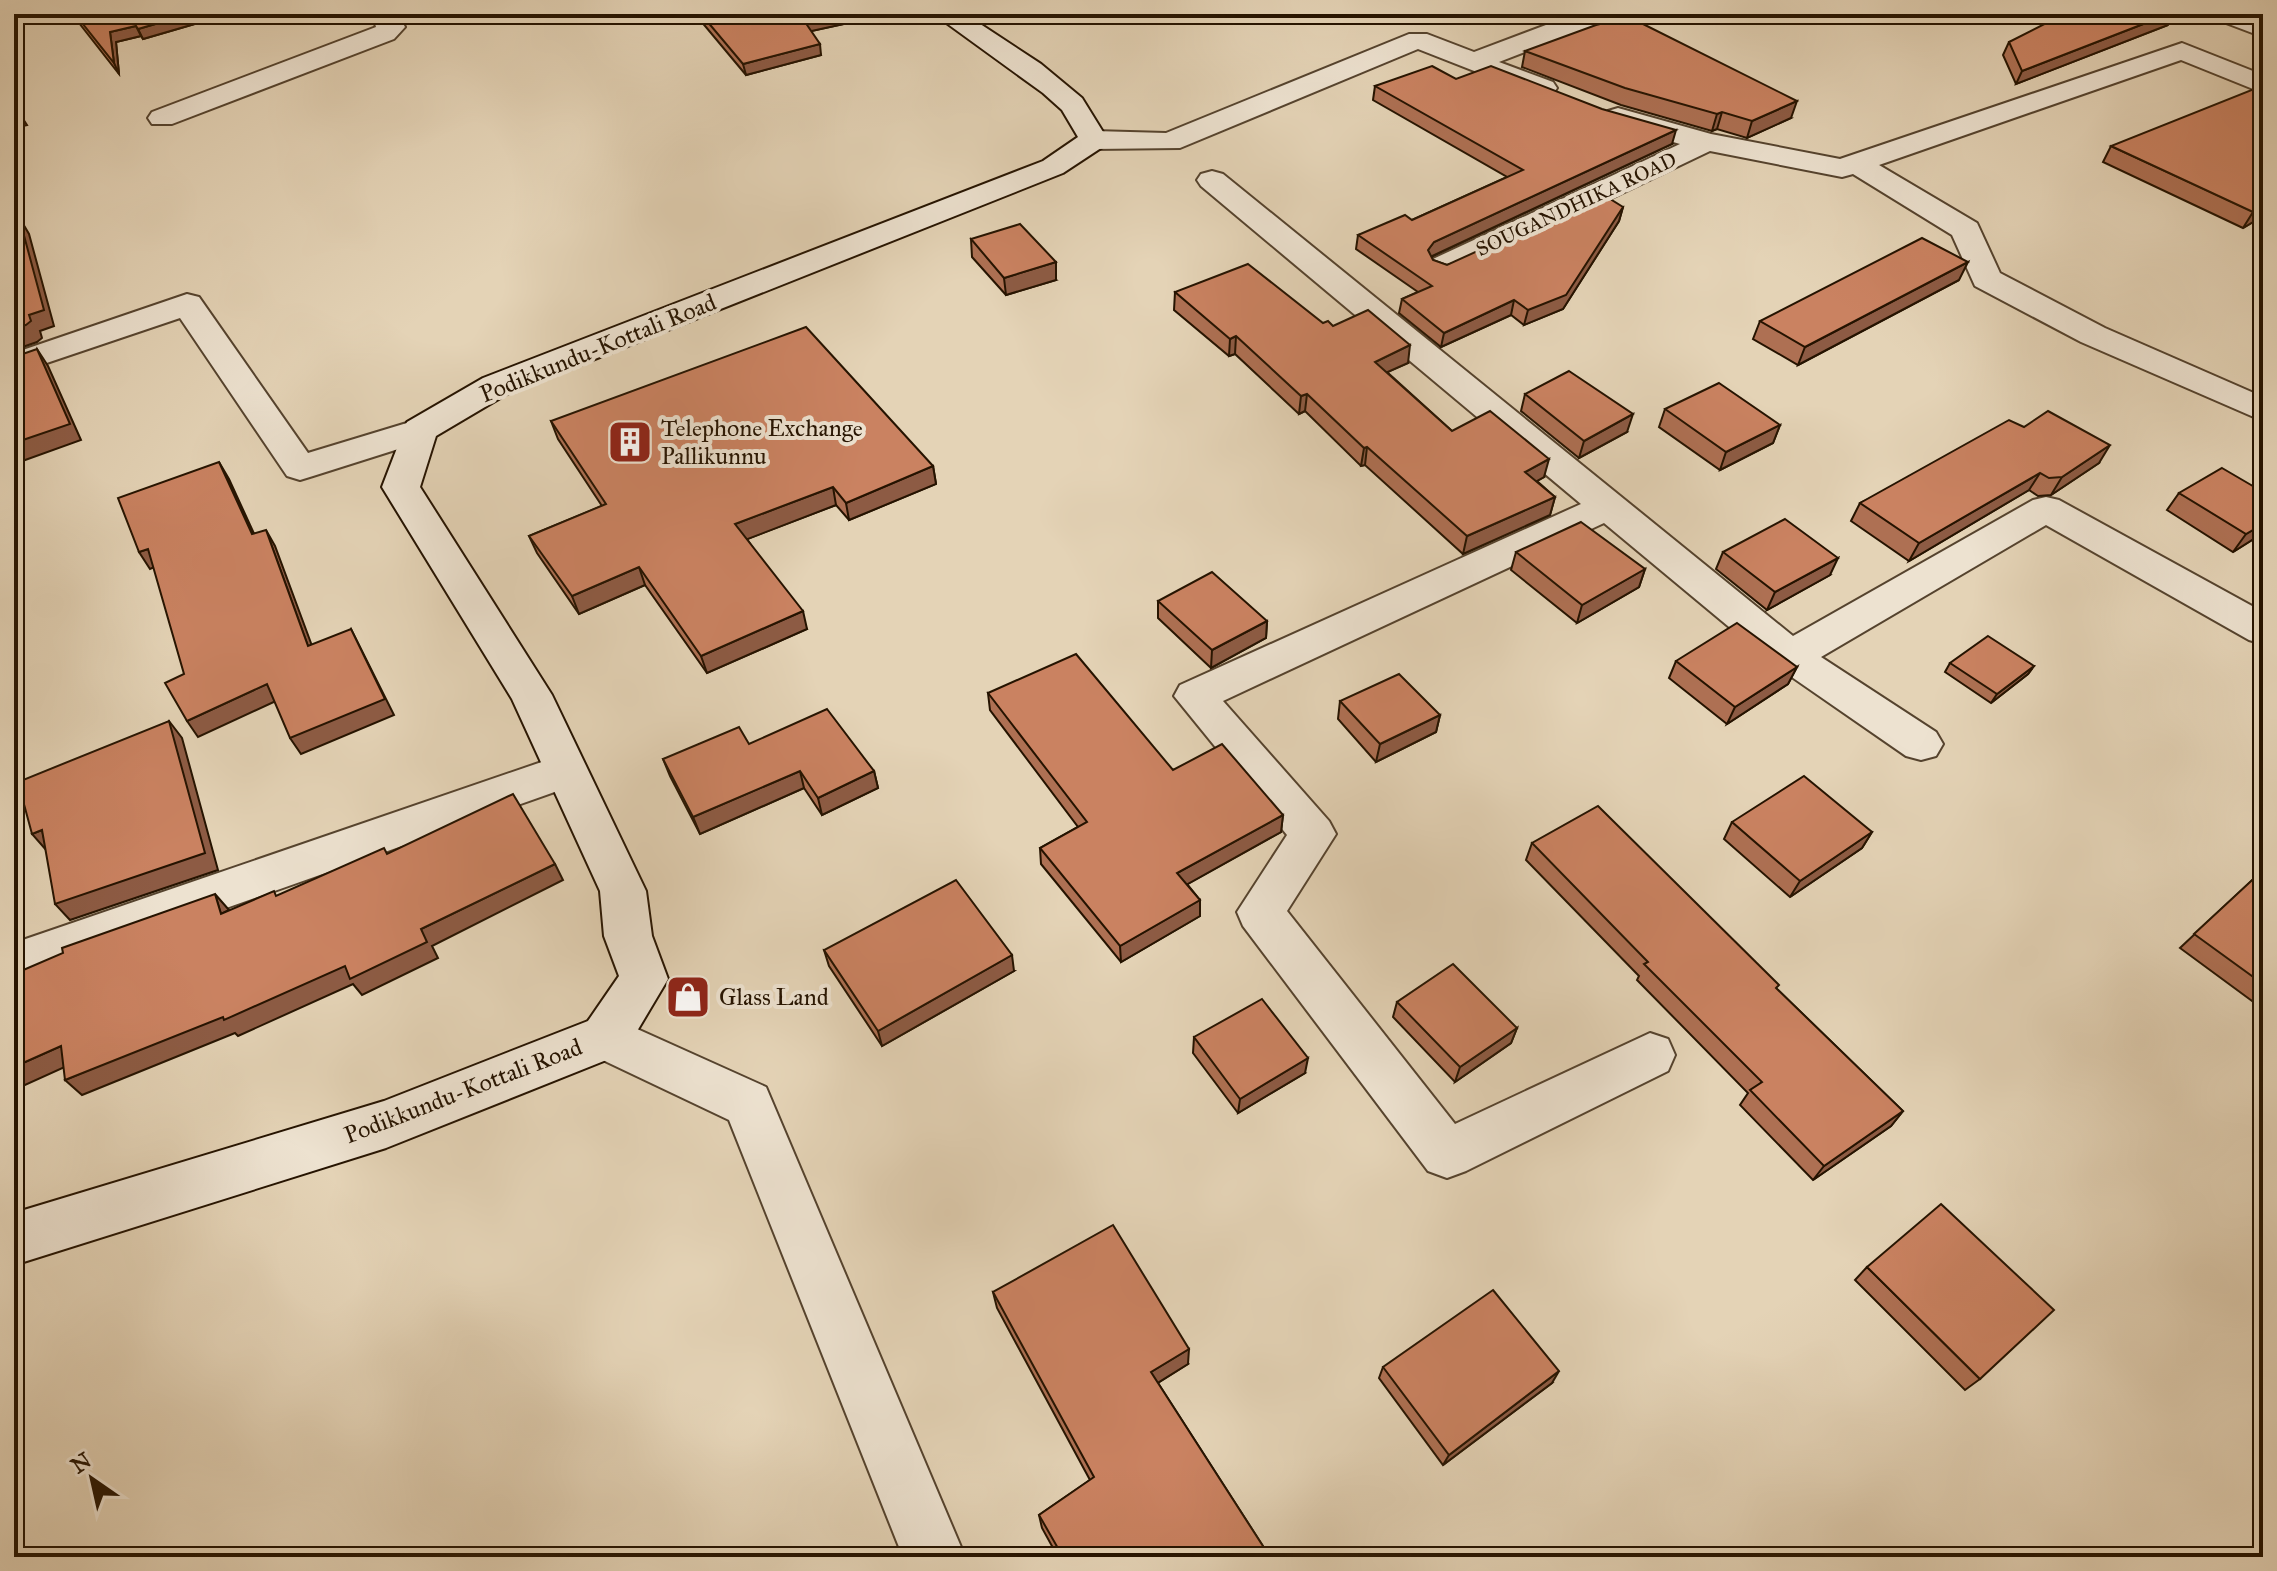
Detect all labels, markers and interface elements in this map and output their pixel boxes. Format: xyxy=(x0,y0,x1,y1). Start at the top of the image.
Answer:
street label: SOUGANDHIKA ROAD xyxy=(1472,147,1680,261)
street label: Podikkundu-Kottali Road xyxy=(475,287,721,409)
place label: Telephone Exchange Pallikunnu xyxy=(661,413,863,471)
building icon: Telephone Exchange Pallikunnu xyxy=(606,418,654,466)
shop icon: Glass Land xyxy=(664,973,712,1021)
place label: Glass Land xyxy=(719,982,829,1012)
street label: Podikkundu-Kottali Road xyxy=(340,1032,586,1150)
north arrow xyxy=(52,1439,132,1519)
text: N xyxy=(66,1446,97,1479)

